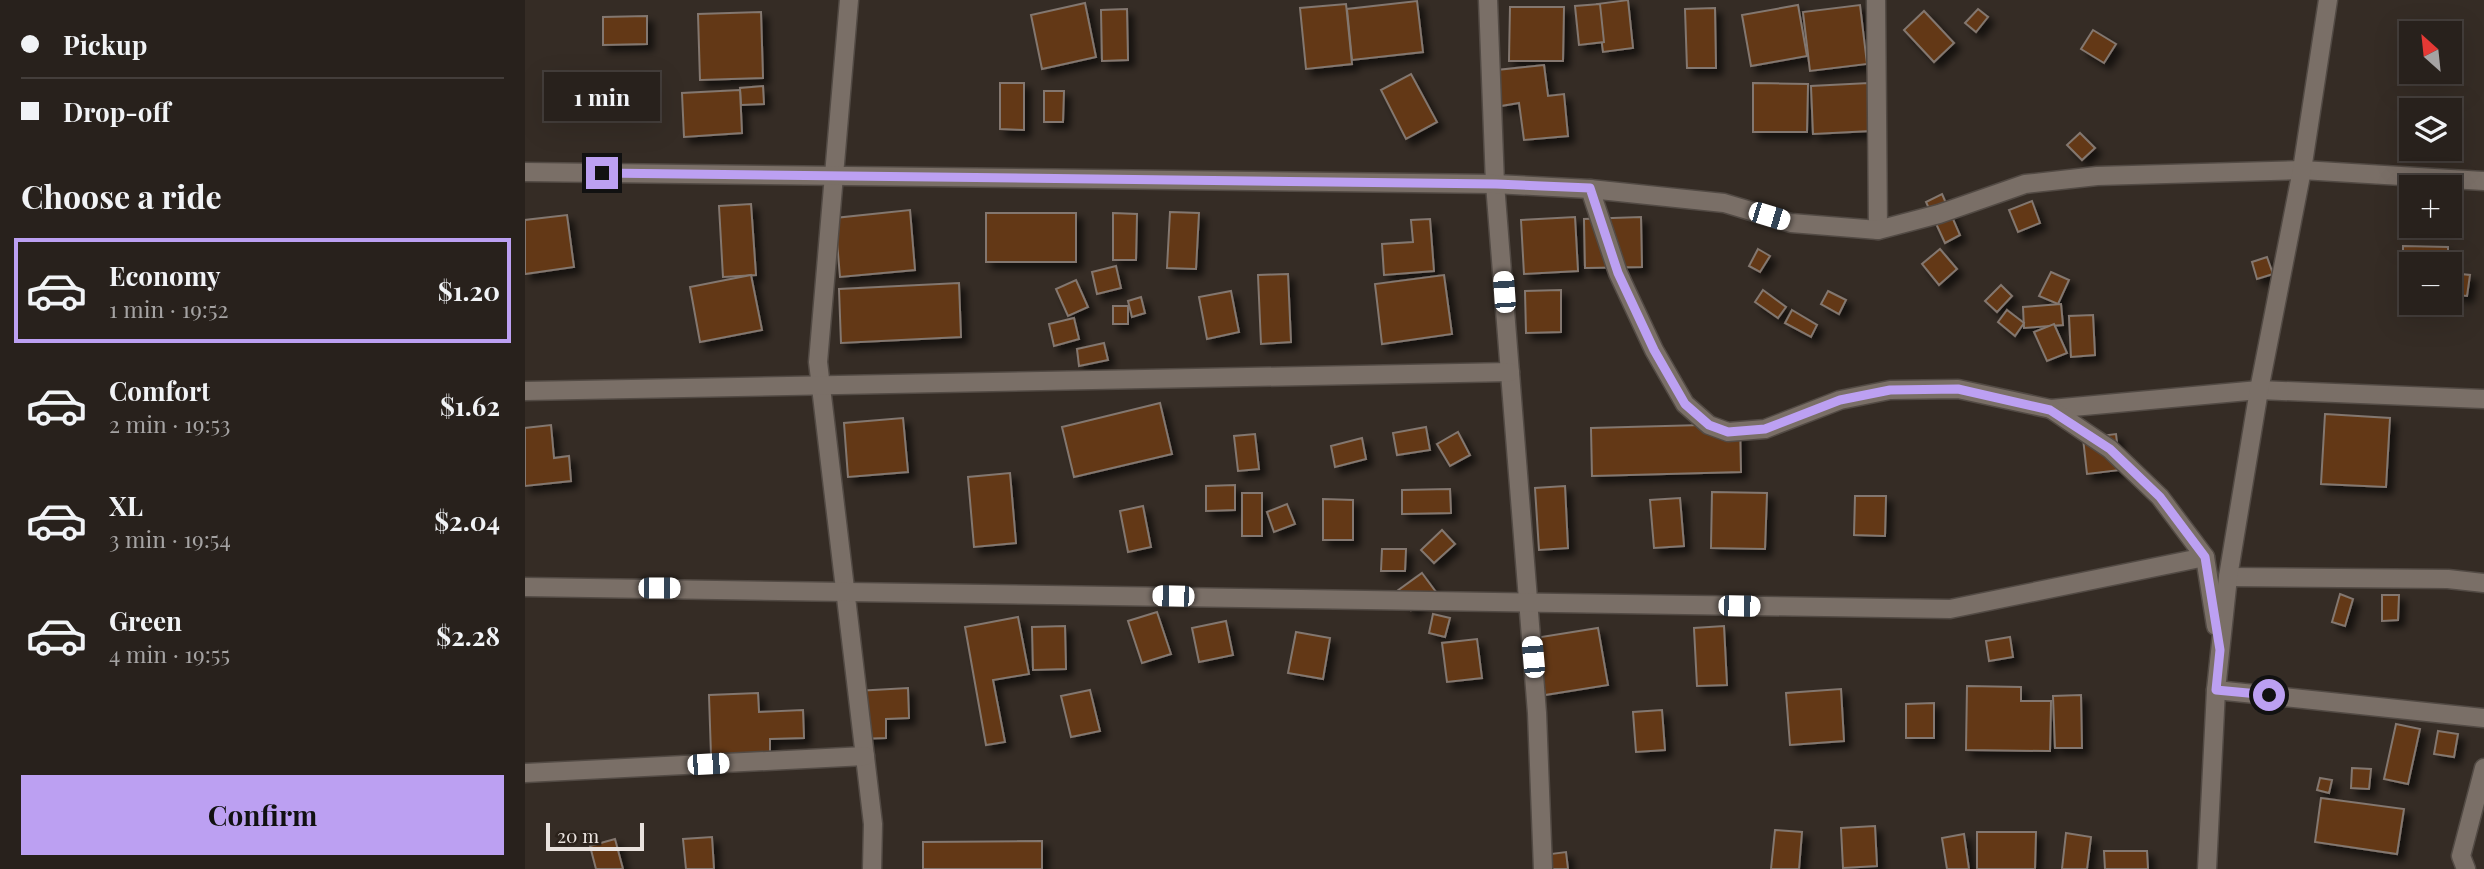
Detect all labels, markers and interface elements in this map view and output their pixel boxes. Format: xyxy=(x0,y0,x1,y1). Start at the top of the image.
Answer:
north arrow xyxy=(2399,21,2462,84)
map controls xyxy=(2399,21,2462,315)
text: Pickup xyxy=(63,27,147,62)
callout: 1 min xyxy=(544,72,660,120)
text: 1 min xyxy=(574,81,630,112)
text: Drop-off xyxy=(63,94,170,129)
button: layers xyxy=(2399,98,2462,161)
route end xyxy=(586,157,618,189)
text: Choose a ride xyxy=(21,174,222,217)
button: + xyxy=(2399,175,2462,238)
car xyxy=(1746,200,1793,232)
button: − xyxy=(2399,252,2462,315)
text: Economy xyxy=(109,258,220,293)
icon: car xyxy=(25,259,88,322)
car xyxy=(1493,270,1516,314)
text: $1.20 xyxy=(438,273,500,308)
text: 1 min · 19:52 xyxy=(109,293,229,324)
text: Comfort xyxy=(109,373,210,408)
icon: car xyxy=(25,374,88,437)
text: $1.62 xyxy=(440,388,500,423)
text: 2 min · 19:53 xyxy=(109,408,230,439)
text: XL xyxy=(109,488,143,523)
icon: car xyxy=(25,489,88,552)
text: $2.04 xyxy=(434,503,500,538)
text: 3 min · 19:54 xyxy=(109,523,231,554)
car xyxy=(639,578,681,599)
car xyxy=(1152,585,1195,607)
car xyxy=(1718,595,1761,617)
text: Green xyxy=(109,603,182,638)
icon: car xyxy=(25,604,88,667)
text: $2.28 xyxy=(436,618,500,653)
car xyxy=(1521,635,1546,679)
text: 4 min · 19:55 xyxy=(109,638,230,669)
route start xyxy=(2253,679,2285,711)
car xyxy=(687,752,730,776)
button: Confirm xyxy=(21,775,504,855)
scale bar xyxy=(546,820,644,852)
text: 20 m xyxy=(557,822,599,848)

